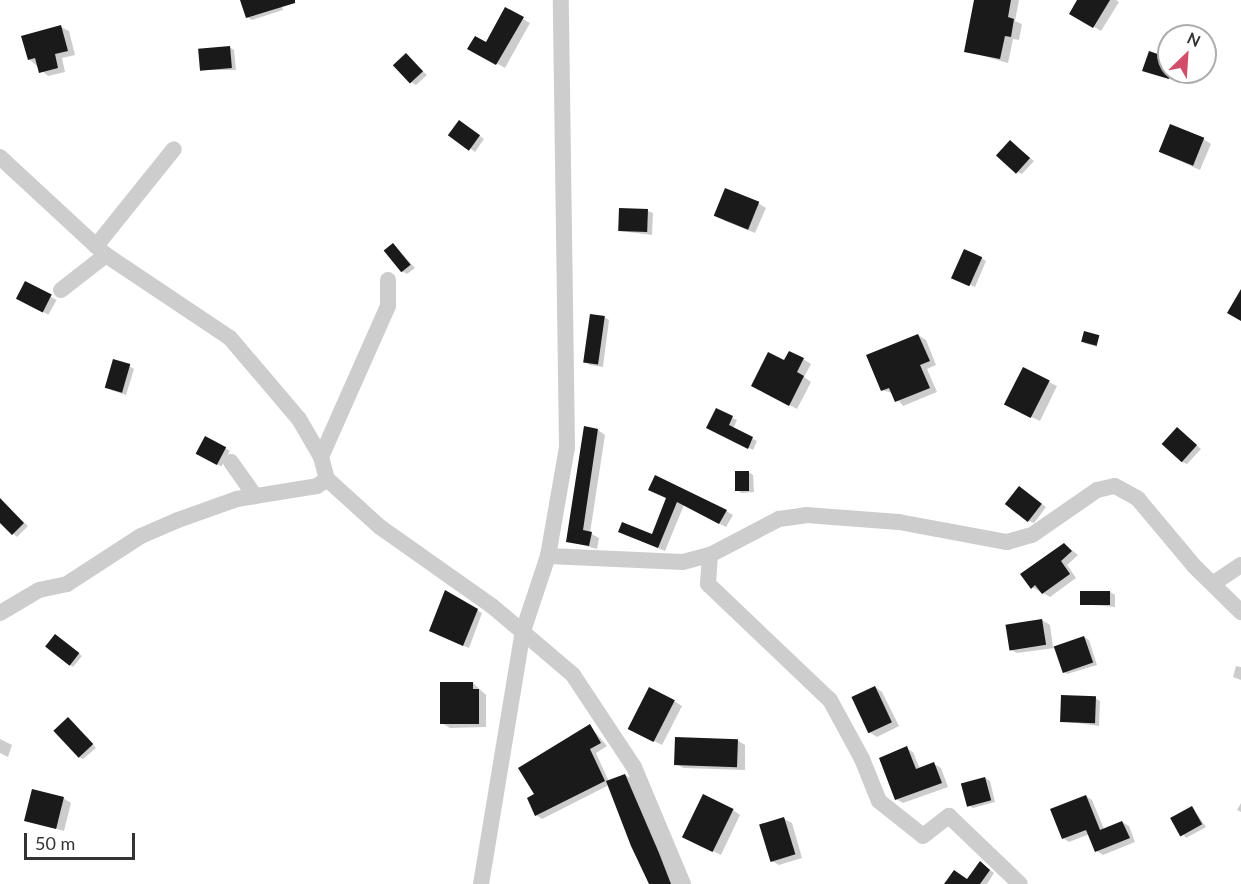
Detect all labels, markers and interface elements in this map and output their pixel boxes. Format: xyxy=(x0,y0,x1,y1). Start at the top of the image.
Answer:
north arrow xyxy=(1157,24,1217,84)
text: N xyxy=(1184,28,1204,50)
scale bar xyxy=(27,821,138,859)
text: 50 m xyxy=(35,832,75,854)

